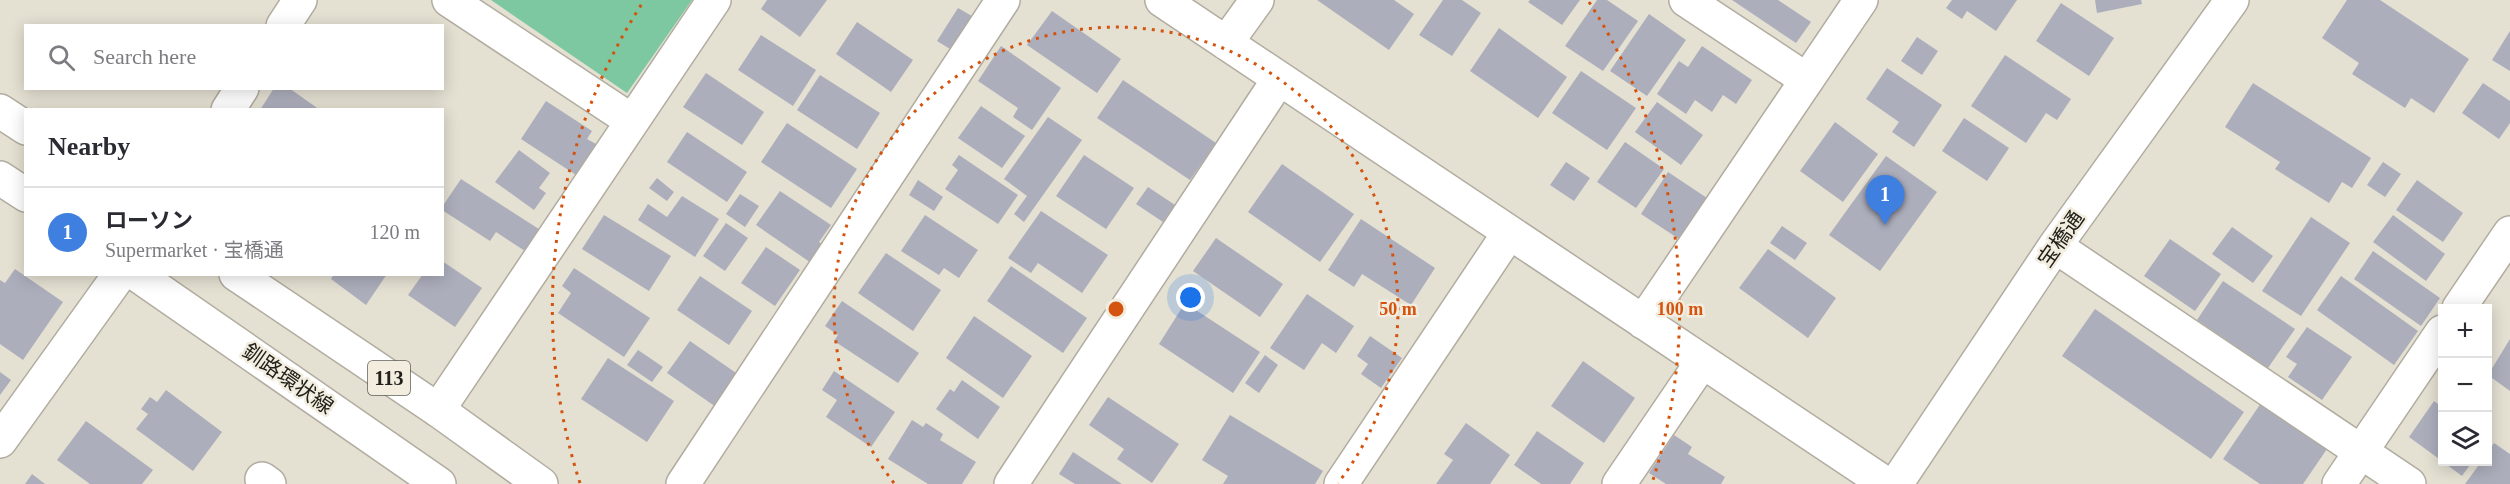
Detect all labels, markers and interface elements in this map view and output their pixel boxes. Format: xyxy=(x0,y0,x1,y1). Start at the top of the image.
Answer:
search box xyxy=(24,24,444,90)
icon: search xyxy=(45,41,78,74)
text: Search here xyxy=(93,44,196,69)
text: Nearby xyxy=(48,132,130,161)
pin: 1 xyxy=(1866,176,1904,225)
street label: 宝橋通 xyxy=(2033,206,2089,272)
text: ローソン xyxy=(105,208,193,233)
text: 1 xyxy=(63,221,73,243)
text: 120 m xyxy=(369,221,420,243)
text: Supermarket · 宝橋通 xyxy=(105,239,284,261)
your location xyxy=(1176,283,1205,312)
centre of rings xyxy=(1106,299,1126,319)
text: 50 m xyxy=(1379,299,1417,319)
text: 100 m xyxy=(1657,299,1703,319)
map controls xyxy=(2438,304,2492,466)
button: + xyxy=(2438,304,2492,358)
street label: 釧路環状線 xyxy=(238,339,338,419)
button: − xyxy=(2438,358,2492,412)
road number: 113 xyxy=(368,361,410,395)
button: layers xyxy=(2438,412,2492,466)

